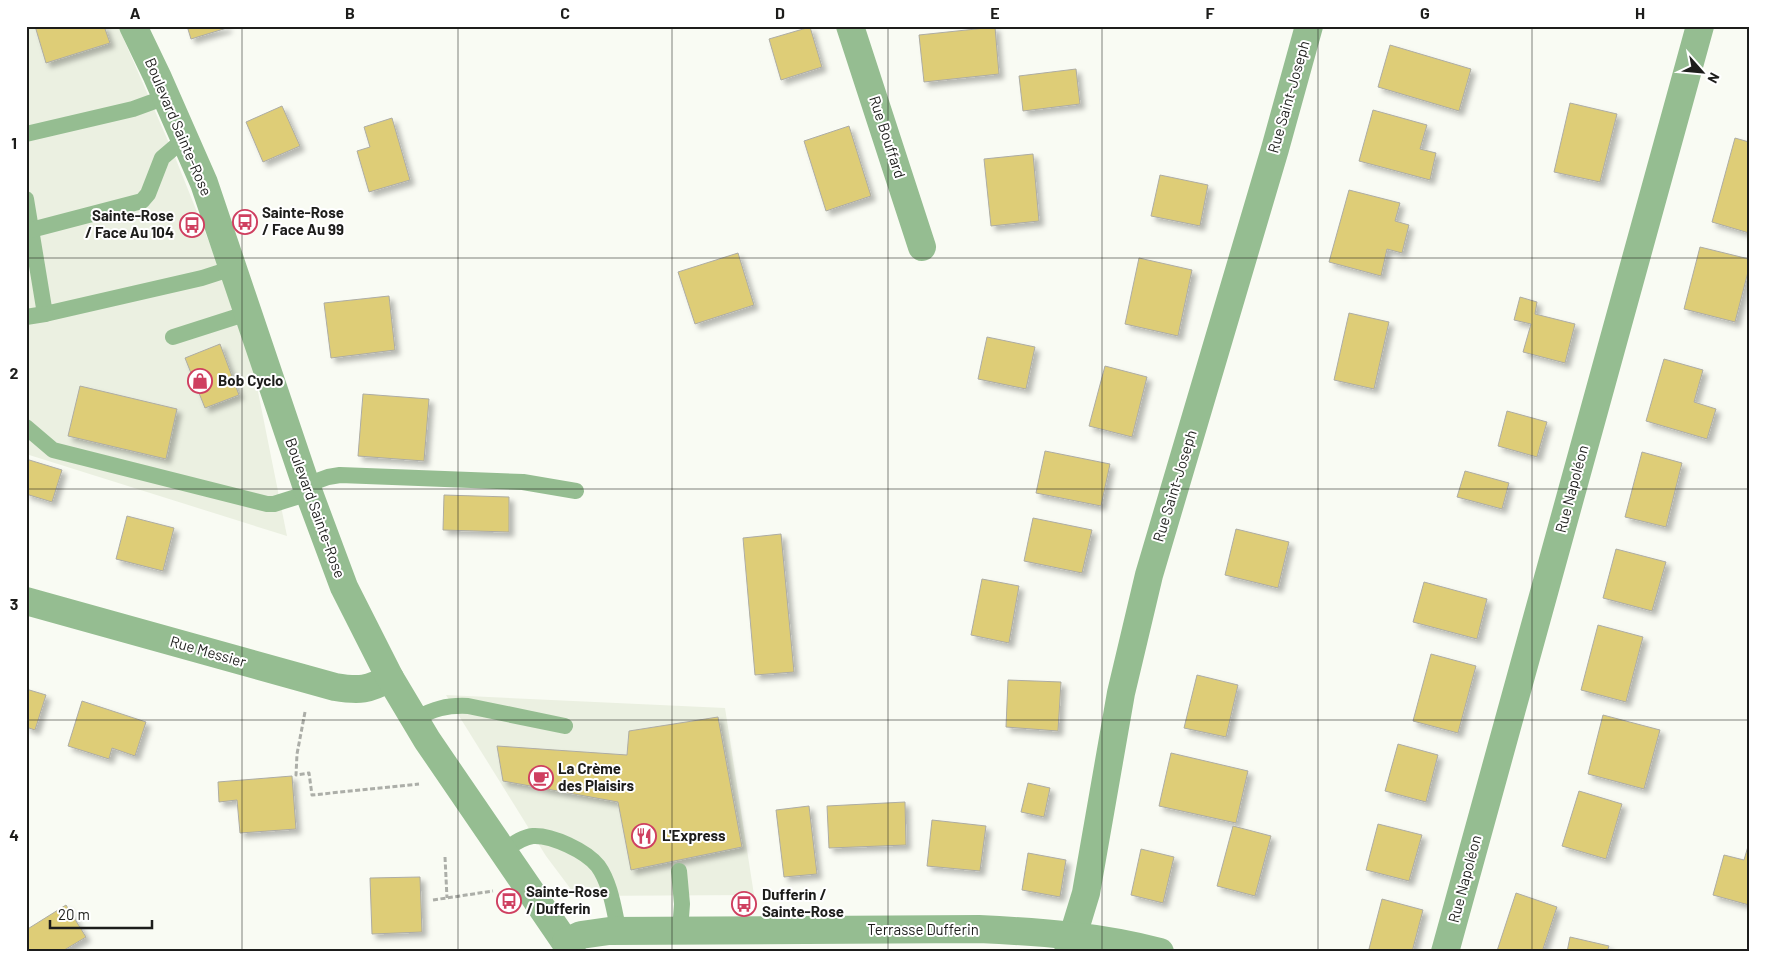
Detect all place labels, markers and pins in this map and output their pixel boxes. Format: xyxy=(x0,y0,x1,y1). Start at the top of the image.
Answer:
place label: Sainte-Rose / Face Au 99 xyxy=(262,203,344,238)
place label: Sainte-Rose / Face Au 104 xyxy=(85,206,174,241)
bus stop icon: Sainte-Rose / Face Au 99 xyxy=(232,209,258,235)
bus stop icon: Sainte-Rose / Face Au 104 xyxy=(179,212,205,238)
shop icon: Bob Cyclo xyxy=(187,368,213,394)
place label: Bob Cyclo xyxy=(218,371,283,389)
place label: La Crème des Plaisirs xyxy=(558,759,634,794)
cafe icon: La Crème des Plaisirs xyxy=(528,765,554,791)
restaurant icon: L'Express xyxy=(631,823,657,849)
place label: L'Express xyxy=(662,826,726,844)
place label: Sainte-Rose / Dufferin xyxy=(526,882,608,917)
place label: Dufferin / Sainte-Rose xyxy=(762,885,844,920)
bus stop icon: Sainte-Rose / Dufferin xyxy=(496,888,522,914)
bus stop icon: Dufferin / Sainte-Rose xyxy=(731,891,757,917)

